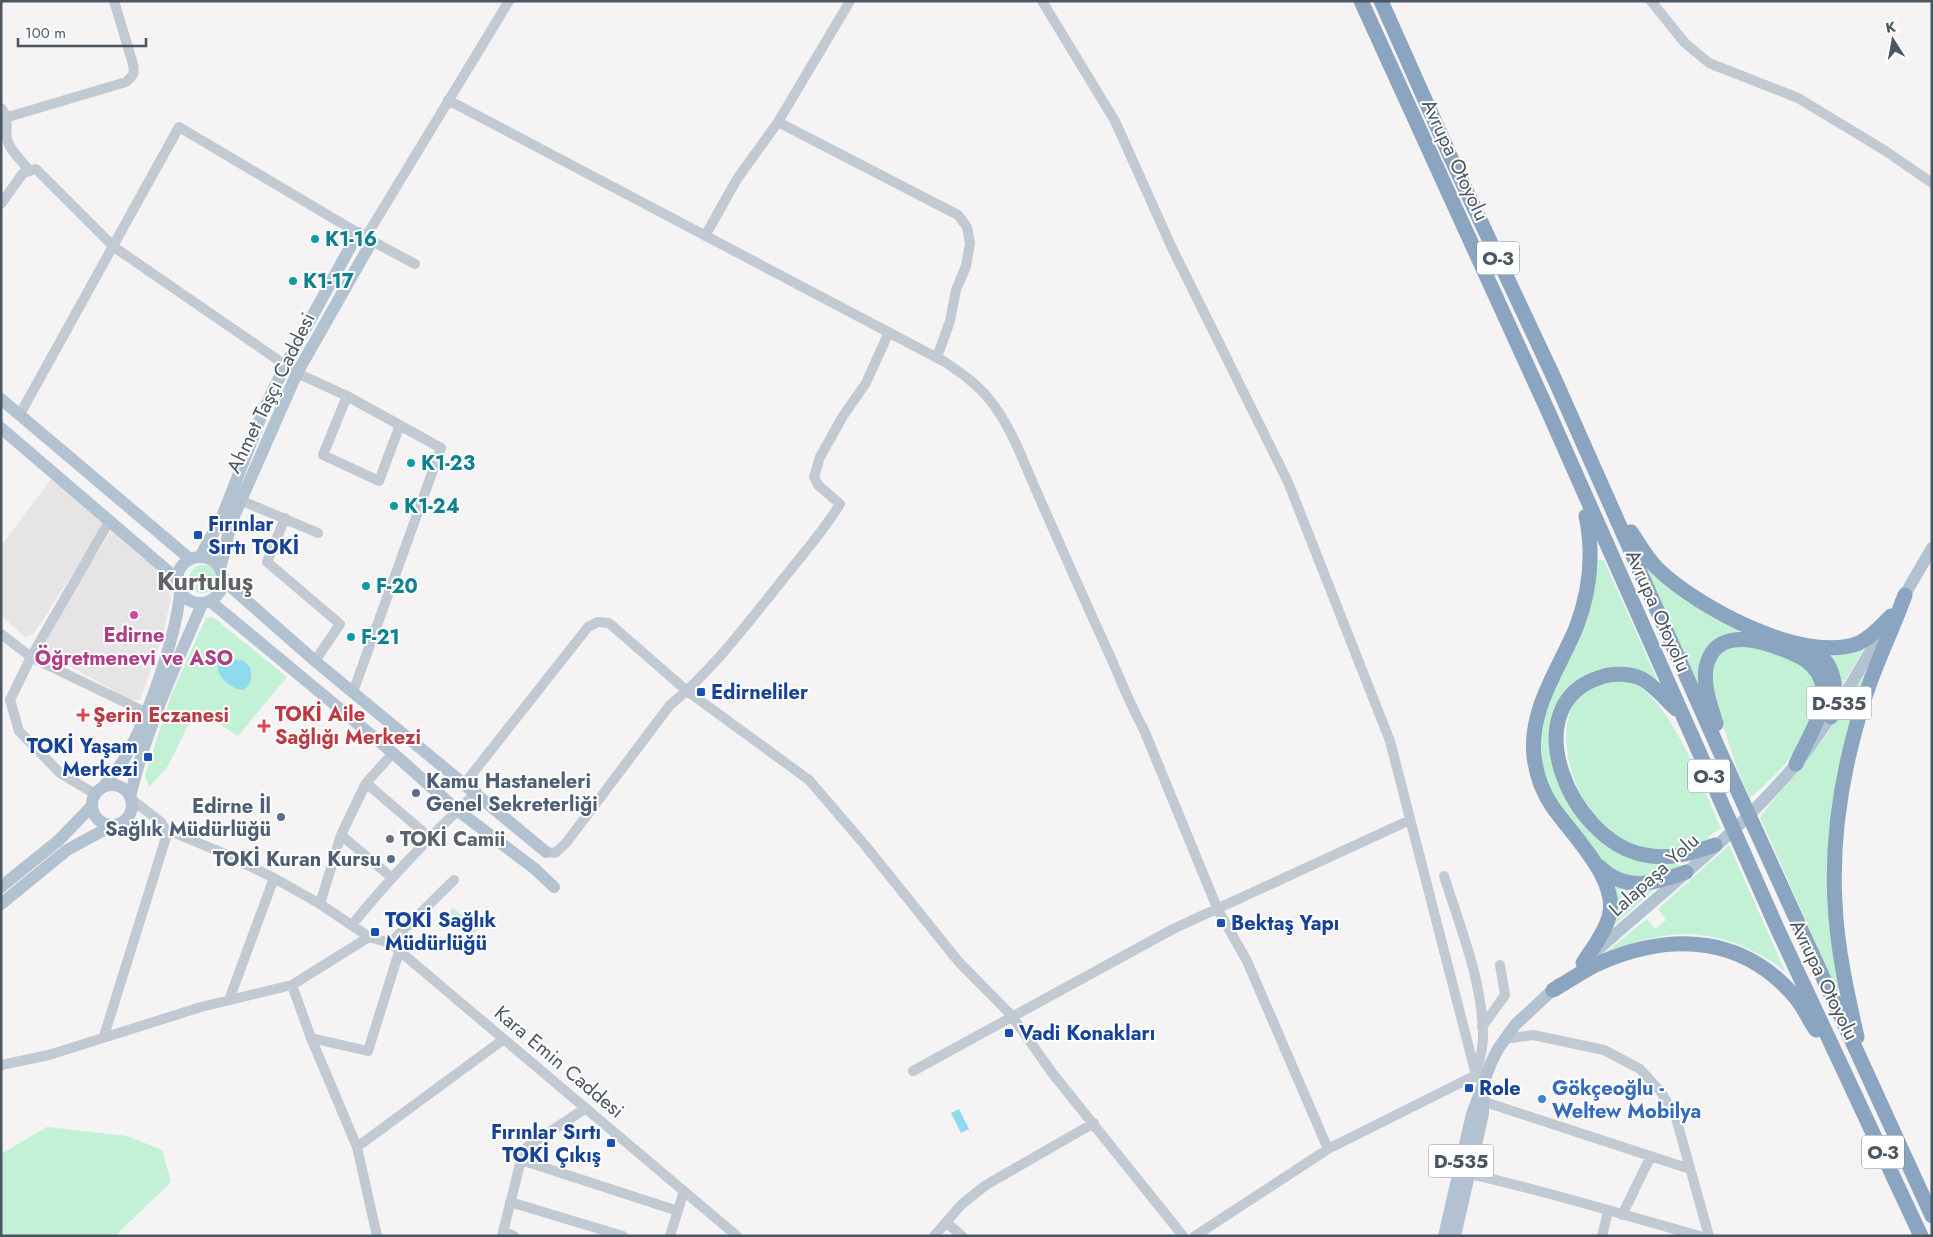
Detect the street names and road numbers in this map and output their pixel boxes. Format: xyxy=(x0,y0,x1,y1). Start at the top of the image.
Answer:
street label: Avrupa Otoyolu xyxy=(1414,94,1496,226)
road number: O-3 xyxy=(1477,242,1519,274)
street label: Ahmet Taşçı Caddesi xyxy=(219,308,323,478)
street label: Avrupa Otoyolu xyxy=(1618,545,1698,677)
road number: D-535 xyxy=(1806,686,1872,720)
road number: O-3 xyxy=(1688,759,1730,792)
street label: Lalapaşa Yolu xyxy=(1602,826,1706,924)
street label: Avrupa Otoyolu xyxy=(1782,915,1866,1045)
street label: Kara Emin Caddesi xyxy=(488,999,630,1125)
road number: O-3 xyxy=(1862,1136,1904,1168)
road number: D-535 xyxy=(1428,1144,1494,1178)

